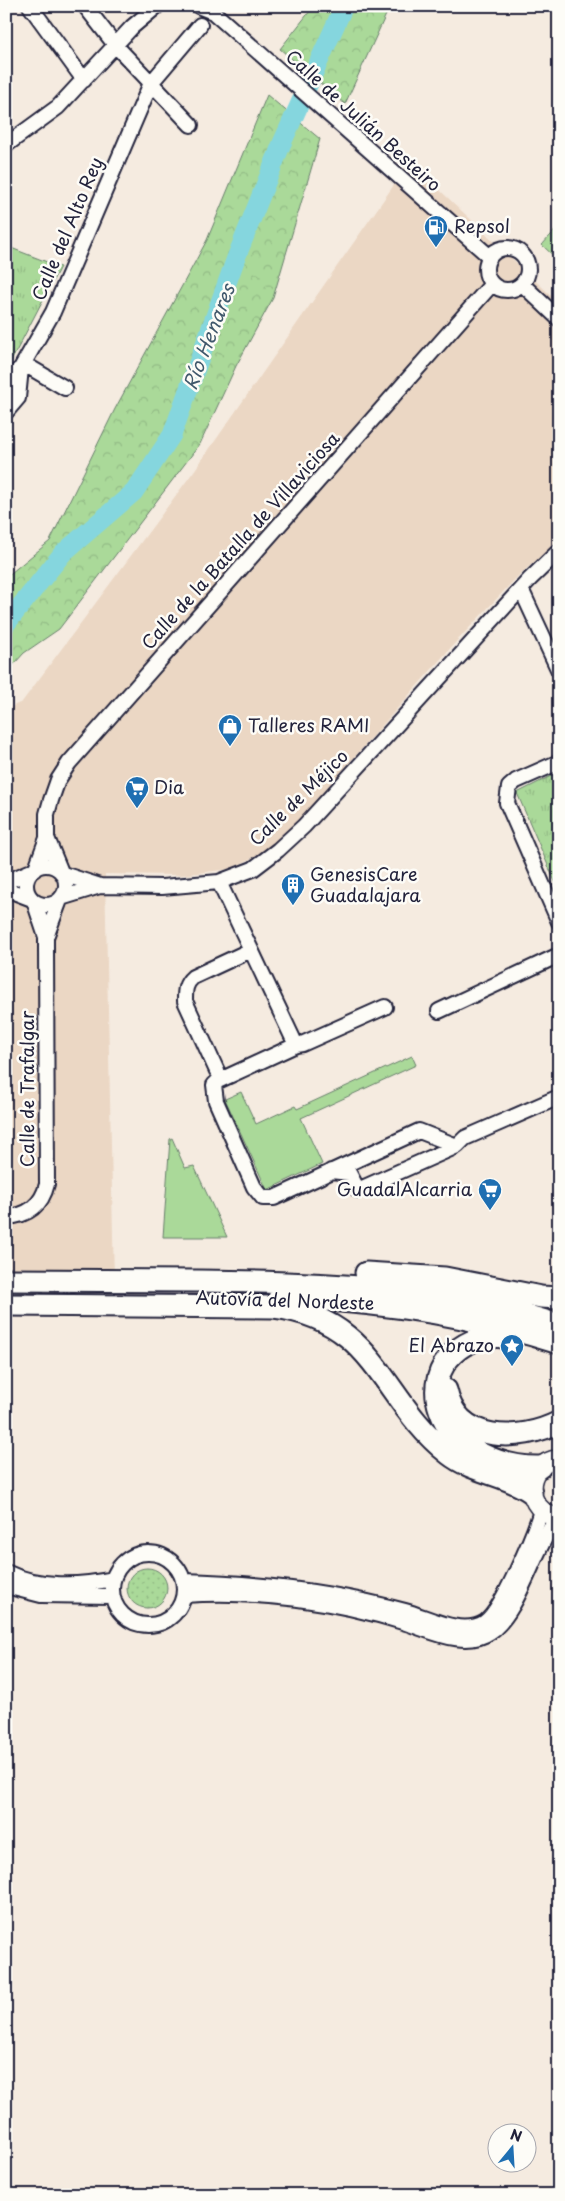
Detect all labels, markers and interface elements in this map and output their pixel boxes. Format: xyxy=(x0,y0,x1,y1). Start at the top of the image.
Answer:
street label: Calle de Julián Besteiro xyxy=(280,43,448,197)
street label: Calle del Alto Rey xyxy=(24,153,109,304)
place label: Repsol xyxy=(454,212,510,239)
fuel station icon: Repsol xyxy=(423,214,449,248)
water label: Río Henares xyxy=(175,278,242,393)
street label: Calle de la Batalla de Villaviciosa xyxy=(134,425,346,655)
place label: Talleres RAMI xyxy=(248,711,369,738)
shop icon: Talleres RAMI xyxy=(217,713,243,747)
street label: Calle de Méjico xyxy=(242,743,354,851)
place label: Dia xyxy=(154,773,184,800)
supermarket icon: Dia xyxy=(124,775,150,809)
place label: GenesisCare Guadalajara xyxy=(310,860,421,908)
building icon: GenesisCare Guadalajara xyxy=(280,872,306,906)
street label: Calle de Trafalgar xyxy=(13,1010,40,1167)
place label: GuadalAlcarria xyxy=(337,1175,473,1202)
supermarket icon: GuadalAlcarria xyxy=(477,1177,503,1211)
street label: Autovía del Nordeste xyxy=(195,1283,375,1316)
place label: El Abrazo xyxy=(409,1331,494,1358)
place icon: El Abrazo xyxy=(499,1333,525,1367)
text: N xyxy=(508,2123,525,2147)
north arrow xyxy=(488,2124,538,2174)

